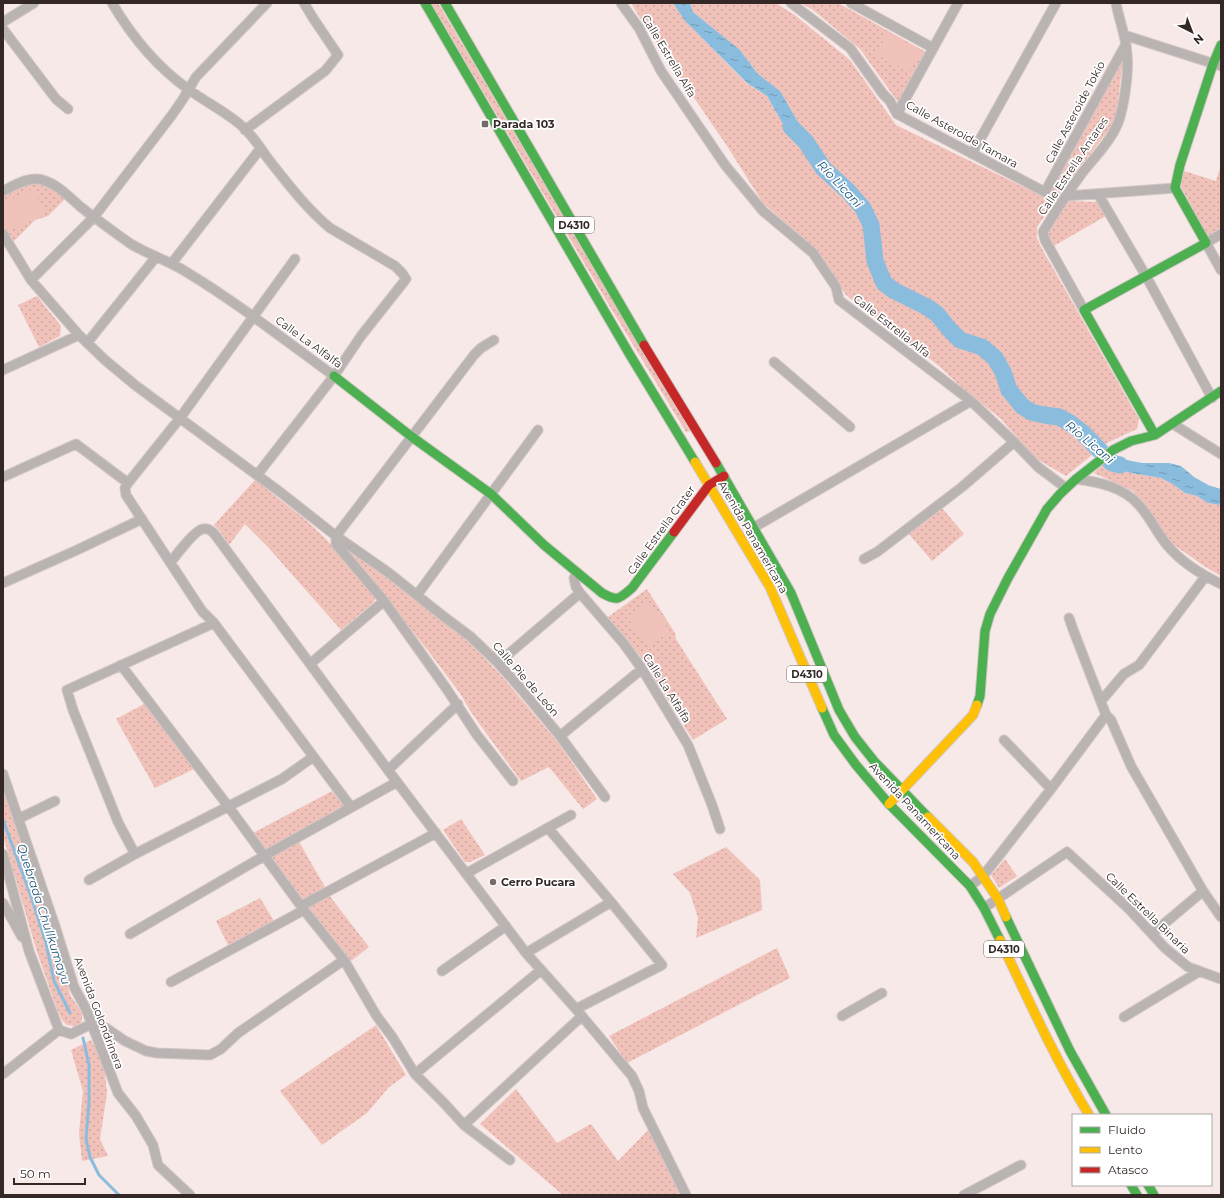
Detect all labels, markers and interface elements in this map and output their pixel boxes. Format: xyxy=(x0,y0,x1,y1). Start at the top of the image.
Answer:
street label: Calle Estrella Alfa xyxy=(639,12,699,100)
north arrow xyxy=(1172,12,1212,52)
text: N xyxy=(1191,31,1207,48)
street label: Calle Asteroide Tokio xyxy=(1042,58,1108,166)
street label: Calle Asteroide Tamara xyxy=(904,97,1020,171)
street label: Calle Estrella Antares xyxy=(1035,114,1111,218)
place label: Parada 103 xyxy=(493,117,555,131)
marker: Parada 103 xyxy=(480,119,490,129)
water label: Río Licani xyxy=(814,157,866,211)
road number: D4310 xyxy=(554,217,594,233)
street label: Calle Estrella Alfa xyxy=(851,292,933,360)
street label: Calle La Alfalfa xyxy=(273,313,345,371)
water label: Río Licani xyxy=(1063,417,1118,467)
street label: Avenida Panamericana xyxy=(715,478,791,596)
street label: Calle Estrella Crater xyxy=(624,483,698,577)
street label: Calle Pie de León xyxy=(490,639,562,719)
street label: Calle La Alfalfa xyxy=(640,651,694,725)
road number: D4310 xyxy=(787,666,827,682)
street label: Avenida Panamericana xyxy=(866,760,964,862)
water label: Quebrada Chullkumayu xyxy=(14,842,74,986)
street label: Calle Estrella Binaria xyxy=(1103,869,1193,957)
place label: Cerro Pucara xyxy=(501,875,576,889)
marker: Cerro Pucara xyxy=(488,877,498,887)
road number: D4310 xyxy=(984,941,1024,957)
street label: Avenida Golondrinera xyxy=(71,955,127,1071)
legend xyxy=(1072,1114,1212,1186)
text: Fluido xyxy=(1108,1122,1146,1137)
text: Lento xyxy=(1108,1142,1143,1157)
scale bar xyxy=(14,1160,85,1186)
text: Atasco xyxy=(1108,1162,1148,1177)
text: 50 m xyxy=(20,1166,51,1181)

